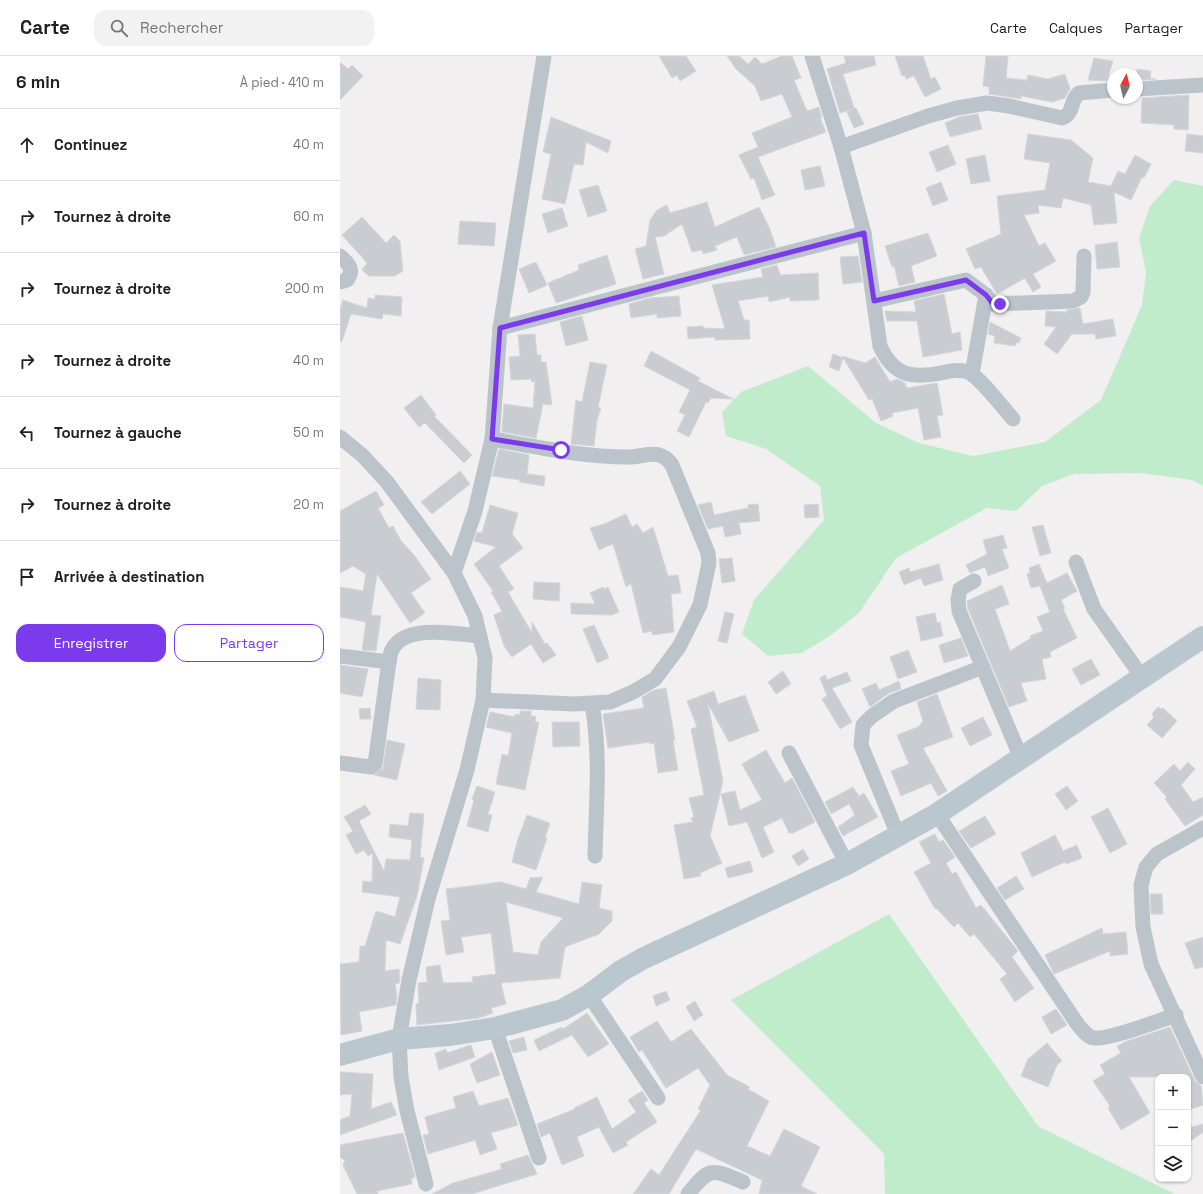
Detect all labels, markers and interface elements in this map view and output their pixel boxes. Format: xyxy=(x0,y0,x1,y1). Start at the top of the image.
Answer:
search box xyxy=(94,10,374,46)
text: Carte xyxy=(20,15,70,40)
icon: search xyxy=(108,17,130,39)
text: Rechercher xyxy=(140,18,224,37)
text: Carte xyxy=(990,19,1027,37)
text: Calques xyxy=(1049,19,1103,37)
text: Partager xyxy=(1125,19,1183,37)
north arrow xyxy=(1107,68,1143,104)
text: 6 min xyxy=(16,71,60,93)
text: À pied · 410 m xyxy=(240,74,324,91)
icon: ahead xyxy=(16,134,38,156)
text: Continuez xyxy=(54,135,127,154)
text: 40 m xyxy=(293,136,324,153)
icon: right xyxy=(16,206,38,228)
text: Tournez à droite xyxy=(54,207,171,226)
text: 60 m xyxy=(293,208,324,225)
icon: right xyxy=(16,278,38,300)
text: Tournez à droite xyxy=(54,279,171,298)
text: 200 m xyxy=(285,280,324,297)
route end xyxy=(991,295,1009,313)
icon: right xyxy=(16,350,38,372)
text: Tournez à droite xyxy=(54,351,171,370)
text: 40 m xyxy=(293,352,324,369)
icon: left xyxy=(16,422,38,444)
text: Tournez à gauche xyxy=(54,423,182,442)
text: 50 m xyxy=(293,424,324,441)
route start xyxy=(552,441,570,459)
icon: right xyxy=(16,494,38,516)
text: Tournez à droite xyxy=(54,495,171,514)
text: 20 m xyxy=(293,496,324,513)
icon: arrive xyxy=(16,566,38,588)
text: Arrivée à destination xyxy=(54,567,204,586)
button: Enregistrer xyxy=(16,624,166,662)
button: Partager xyxy=(174,624,324,662)
map controls xyxy=(1155,1074,1191,1182)
button: + xyxy=(1155,1074,1191,1110)
button: − xyxy=(1155,1110,1191,1146)
button: layers xyxy=(1155,1146,1191,1182)

